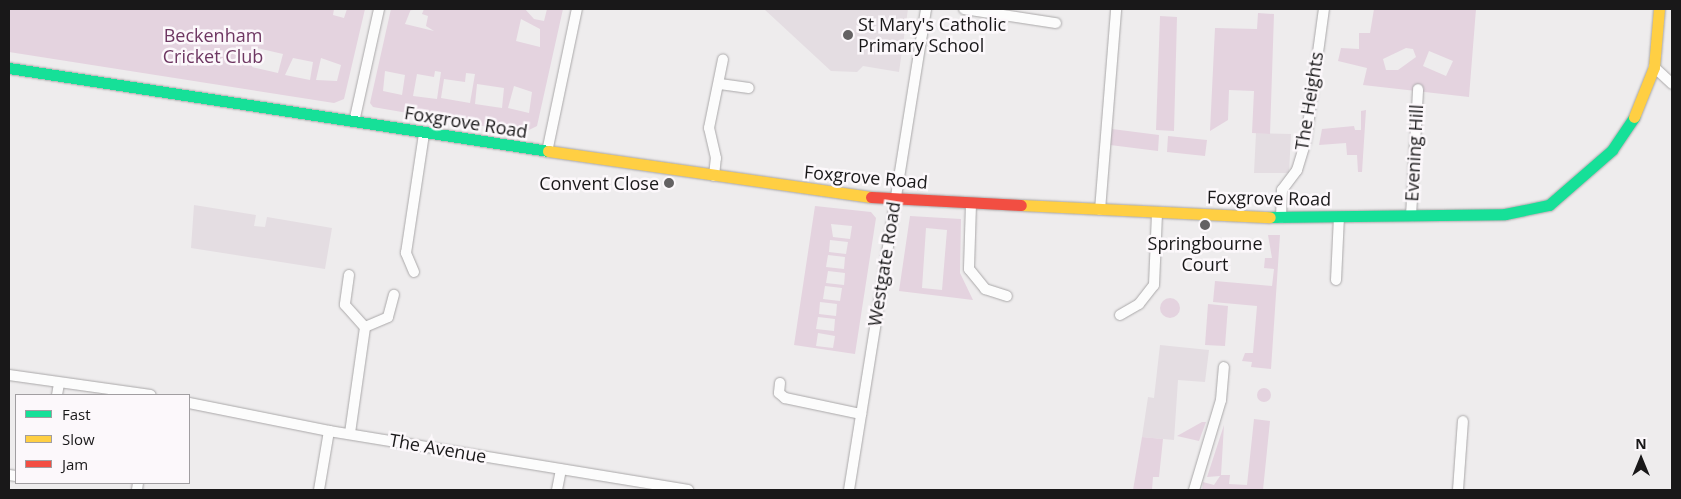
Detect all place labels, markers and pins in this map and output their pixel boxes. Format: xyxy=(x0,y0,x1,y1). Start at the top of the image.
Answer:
place label: St Mary's Catholic Primary School xyxy=(858,14,1006,56)
marker: St Mary's Catholic Primary School xyxy=(842,29,854,41)
place label: Convent Close xyxy=(539,172,659,194)
marker: Convent Close xyxy=(663,177,675,189)
marker: Springbourne Court xyxy=(1199,219,1211,231)
place label: Springbourne Court xyxy=(1148,233,1262,276)

